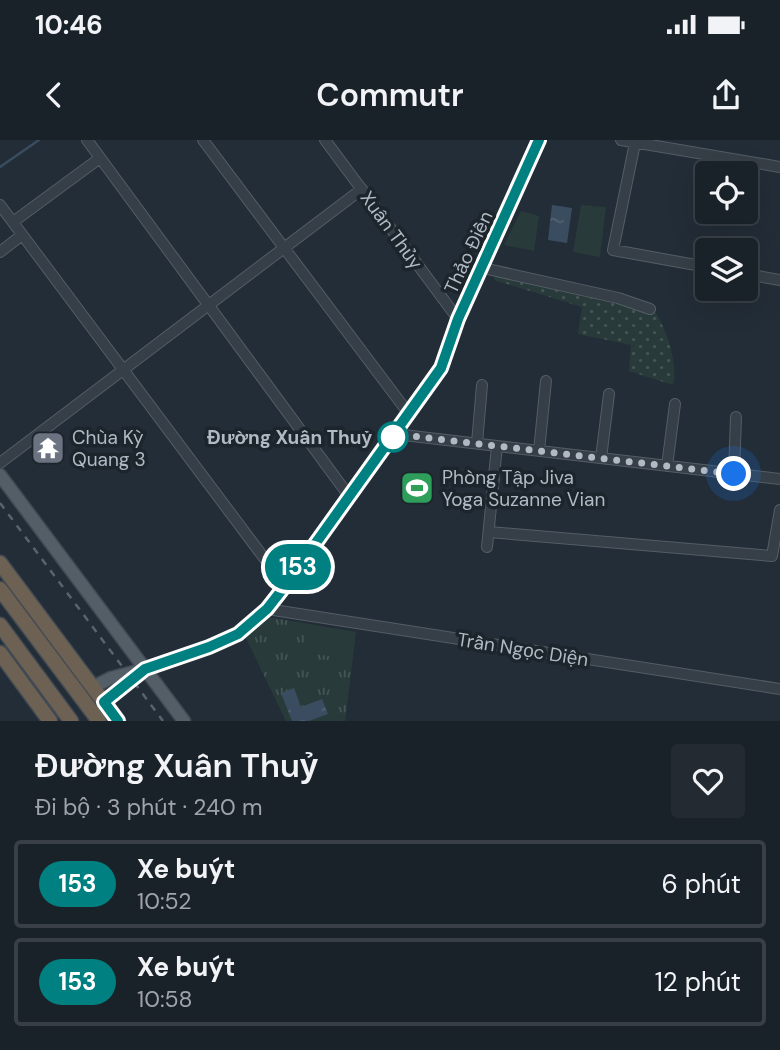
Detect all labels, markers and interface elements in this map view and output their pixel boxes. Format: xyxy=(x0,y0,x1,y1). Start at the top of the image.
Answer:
text: 10:46 xyxy=(35,8,103,42)
text: Commutr xyxy=(316,74,464,116)
icon: back xyxy=(35,76,73,114)
icon: share xyxy=(707,76,745,114)
map controls xyxy=(695,161,758,301)
button: locate xyxy=(695,161,758,224)
street label: Xuân Thủy xyxy=(355,186,429,275)
street label: Thảo Điền xyxy=(438,207,498,297)
button: layers xyxy=(695,238,758,301)
marker: Đường Xuân Thuỷ xyxy=(378,422,408,452)
place label: Chùa Kỳ Quang 3 xyxy=(72,425,146,472)
place label: Đường Xuân Thuỷ xyxy=(207,425,372,450)
temple icon: Chùa Kỳ Quang 3 xyxy=(29,429,67,467)
your location xyxy=(716,456,751,491)
place label: Phòng Tập Jiva Yoga Suzanne Vian xyxy=(442,465,605,512)
sports icon: Phòng Tập Jiva Yoga Suzanne Vian xyxy=(398,469,436,507)
line badge: 153 xyxy=(258,544,338,590)
text: 153 xyxy=(279,551,317,582)
street label: Trần Ngọc Diện xyxy=(456,627,590,672)
text: Đường Xuân Thuỷ xyxy=(35,744,318,787)
button: heart xyxy=(671,744,745,818)
text: Đi bộ · 3 phút · 240 m xyxy=(35,792,262,822)
text: Xe buýt xyxy=(137,852,235,886)
text: 6 phút xyxy=(661,867,741,901)
text: 153 xyxy=(58,868,97,899)
text: 10:52 xyxy=(137,886,191,916)
text: Xe buýt xyxy=(137,950,235,984)
text: 12 phút xyxy=(655,965,741,999)
text: 153 xyxy=(58,966,97,997)
text: 10:58 xyxy=(137,984,193,1014)

